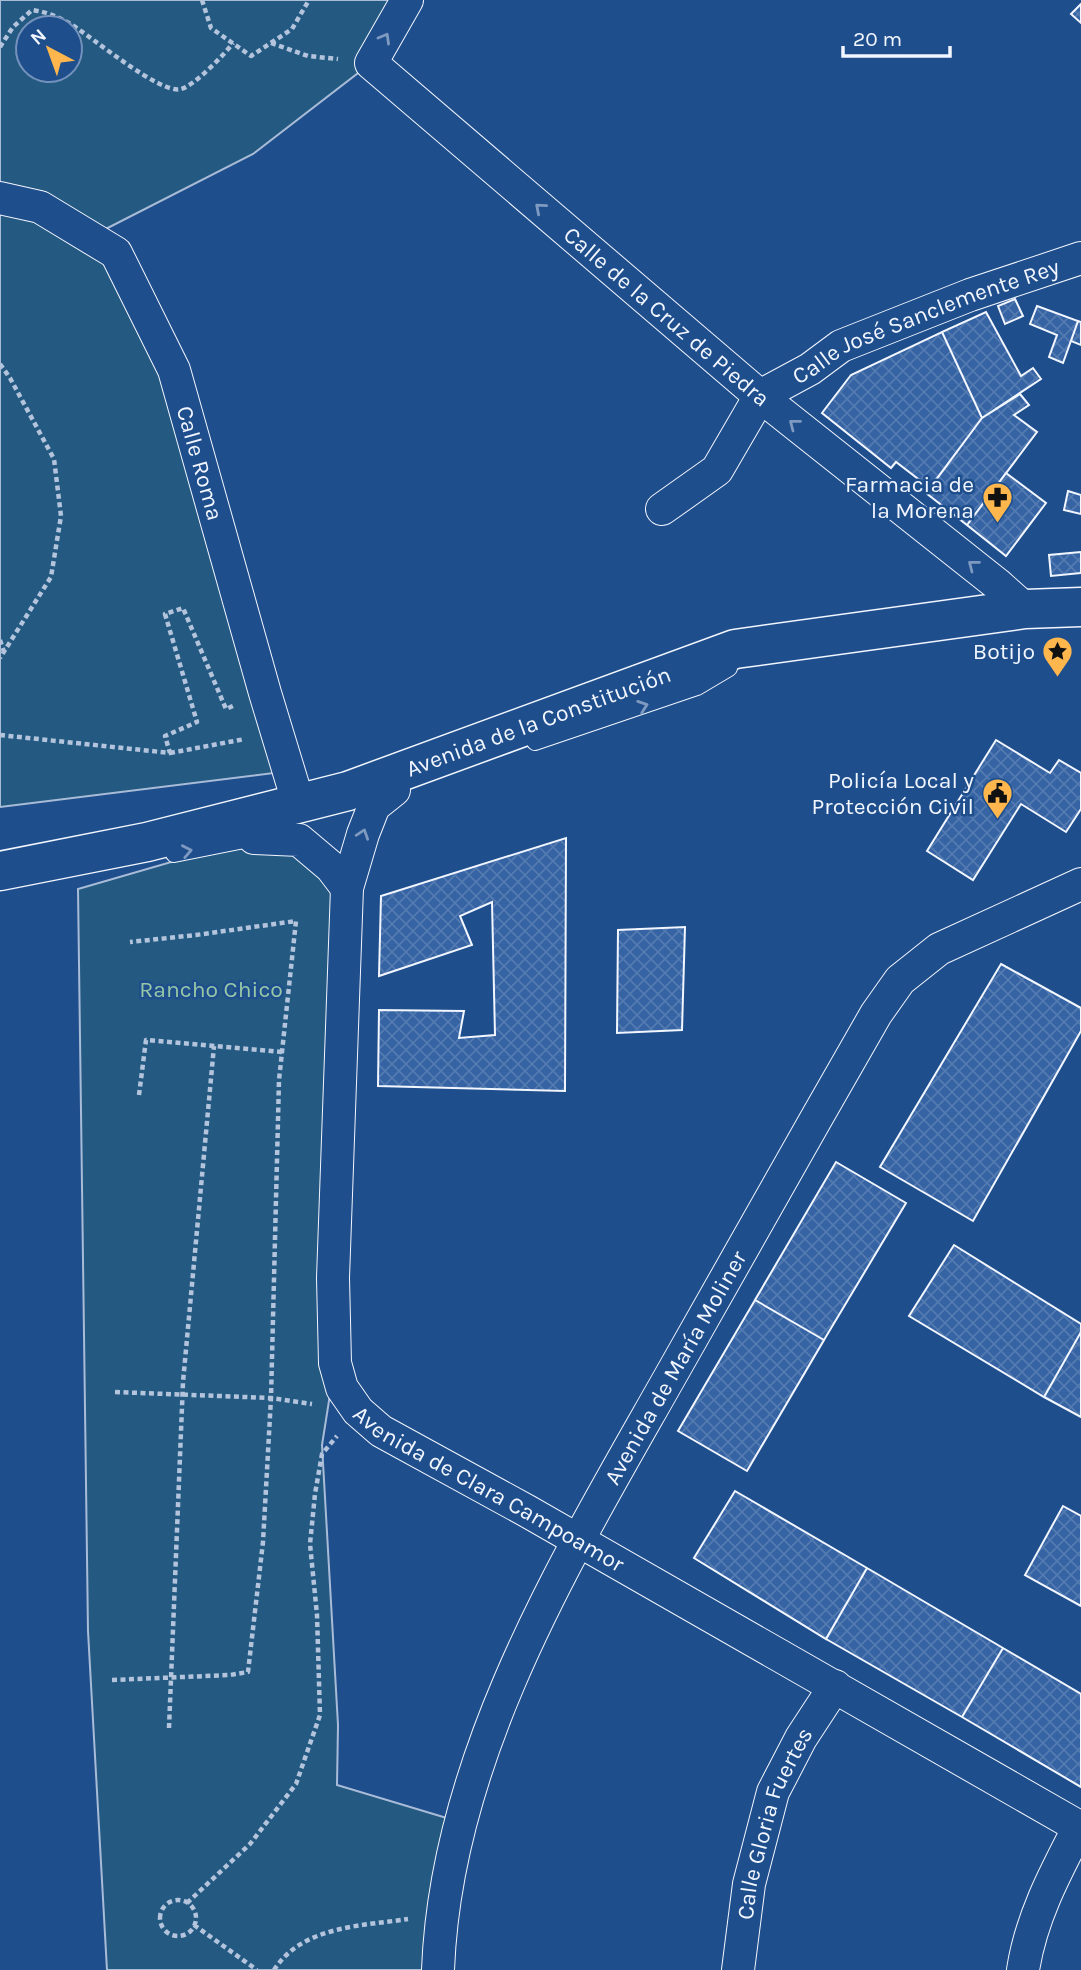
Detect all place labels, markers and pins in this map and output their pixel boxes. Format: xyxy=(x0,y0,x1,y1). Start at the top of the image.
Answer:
place label: Farmacia de la Morena xyxy=(845,471,974,524)
pharmacy icon: Farmacia de la Morena xyxy=(980,480,1014,524)
place icon: Botijo xyxy=(1041,634,1075,678)
place label: Botijo xyxy=(973,638,1035,665)
place label: Policía Local y Protección Civil xyxy=(812,767,974,820)
public building icon: Policía Local y Protección Civil xyxy=(980,776,1014,820)

